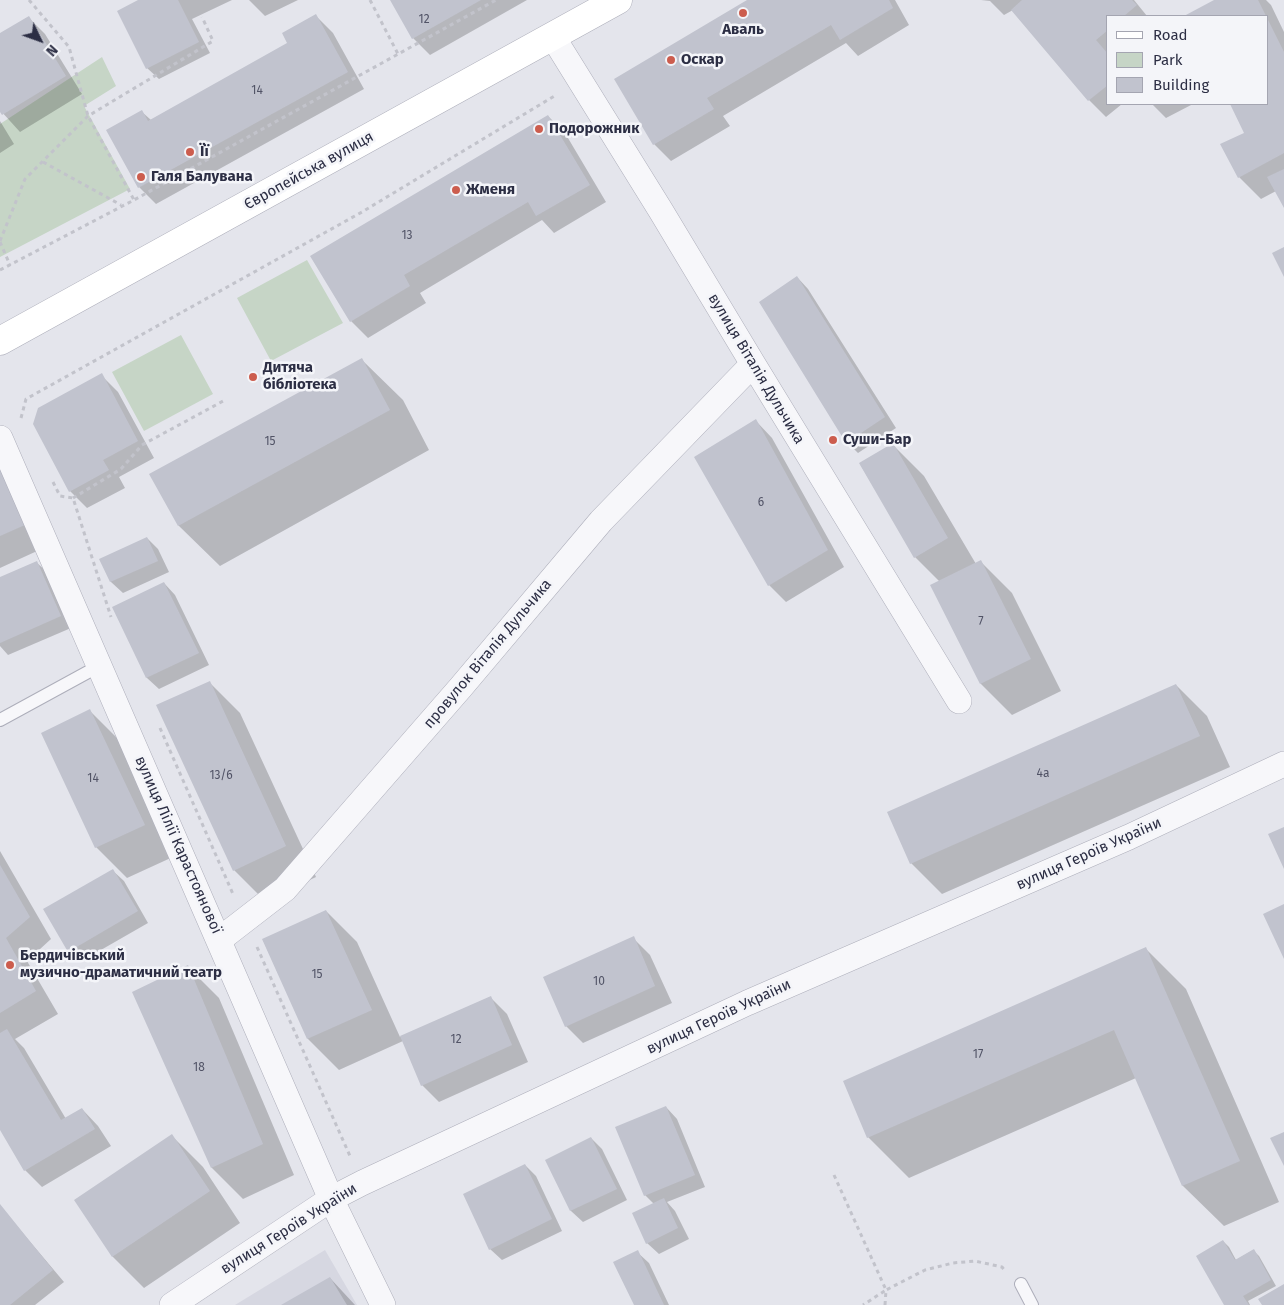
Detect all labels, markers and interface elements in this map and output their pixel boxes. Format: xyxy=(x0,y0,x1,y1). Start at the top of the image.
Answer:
marker: Аваль xyxy=(737,7,749,19)
house number: 12 xyxy=(418,13,430,27)
north arrow xyxy=(15,15,65,65)
legend xyxy=(1106,15,1269,105)
place label: Аваль xyxy=(722,21,764,39)
text: Road xyxy=(1153,26,1188,44)
text: N xyxy=(42,41,61,60)
place label: Оскар xyxy=(681,51,724,69)
text: Park xyxy=(1153,51,1183,69)
marker: Оскар xyxy=(665,54,677,66)
text: Building xyxy=(1153,76,1209,94)
house number: 14 xyxy=(251,84,263,98)
place label: Подорожник xyxy=(549,120,639,138)
marker: Подорожник xyxy=(533,123,545,135)
street label: Європейська вулиця xyxy=(241,128,377,214)
place label: Її xyxy=(200,143,209,161)
marker: Її xyxy=(184,146,196,158)
place label: Галя Балувана xyxy=(151,168,253,186)
marker: Галя Балувана xyxy=(135,171,147,183)
place label: Жменя xyxy=(466,181,515,199)
marker: Жменя xyxy=(450,184,462,196)
house number: 13 xyxy=(401,229,413,243)
street label: вулиця Віталія Дульчика xyxy=(704,290,808,448)
place label: Дитяча бібліотека xyxy=(263,359,337,394)
marker: Дитяча бібліотека xyxy=(247,371,259,383)
place label: Суши-Бар xyxy=(843,431,911,449)
marker: Суши-Бар xyxy=(827,434,839,446)
house number: 15 xyxy=(264,435,276,449)
house number: 6 xyxy=(758,496,764,510)
street label: провулок Віталія Дульчика xyxy=(420,576,556,732)
house number: 7 xyxy=(978,615,984,629)
street label: вулиця Лілії Карастоянової xyxy=(131,753,225,937)
house number: 4а xyxy=(1037,767,1049,781)
house number: 13/6 xyxy=(209,769,233,783)
house number: 14 xyxy=(87,772,99,786)
street label: вулиця Героїв України xyxy=(1014,814,1164,894)
place label: Бердичівський музично-драматичний театр xyxy=(20,947,222,982)
marker: Бердичівський музично-драматичний театр xyxy=(4,959,16,971)
house number: 15 xyxy=(311,968,323,982)
house number: 10 xyxy=(593,975,605,989)
street label: вулиця Героїв України xyxy=(644,976,794,1058)
house number: 12 xyxy=(450,1033,462,1047)
house number: 17 xyxy=(973,1048,983,1062)
house number: 18 xyxy=(193,1061,205,1075)
street label: вулиця Героїв України xyxy=(218,1180,360,1278)

